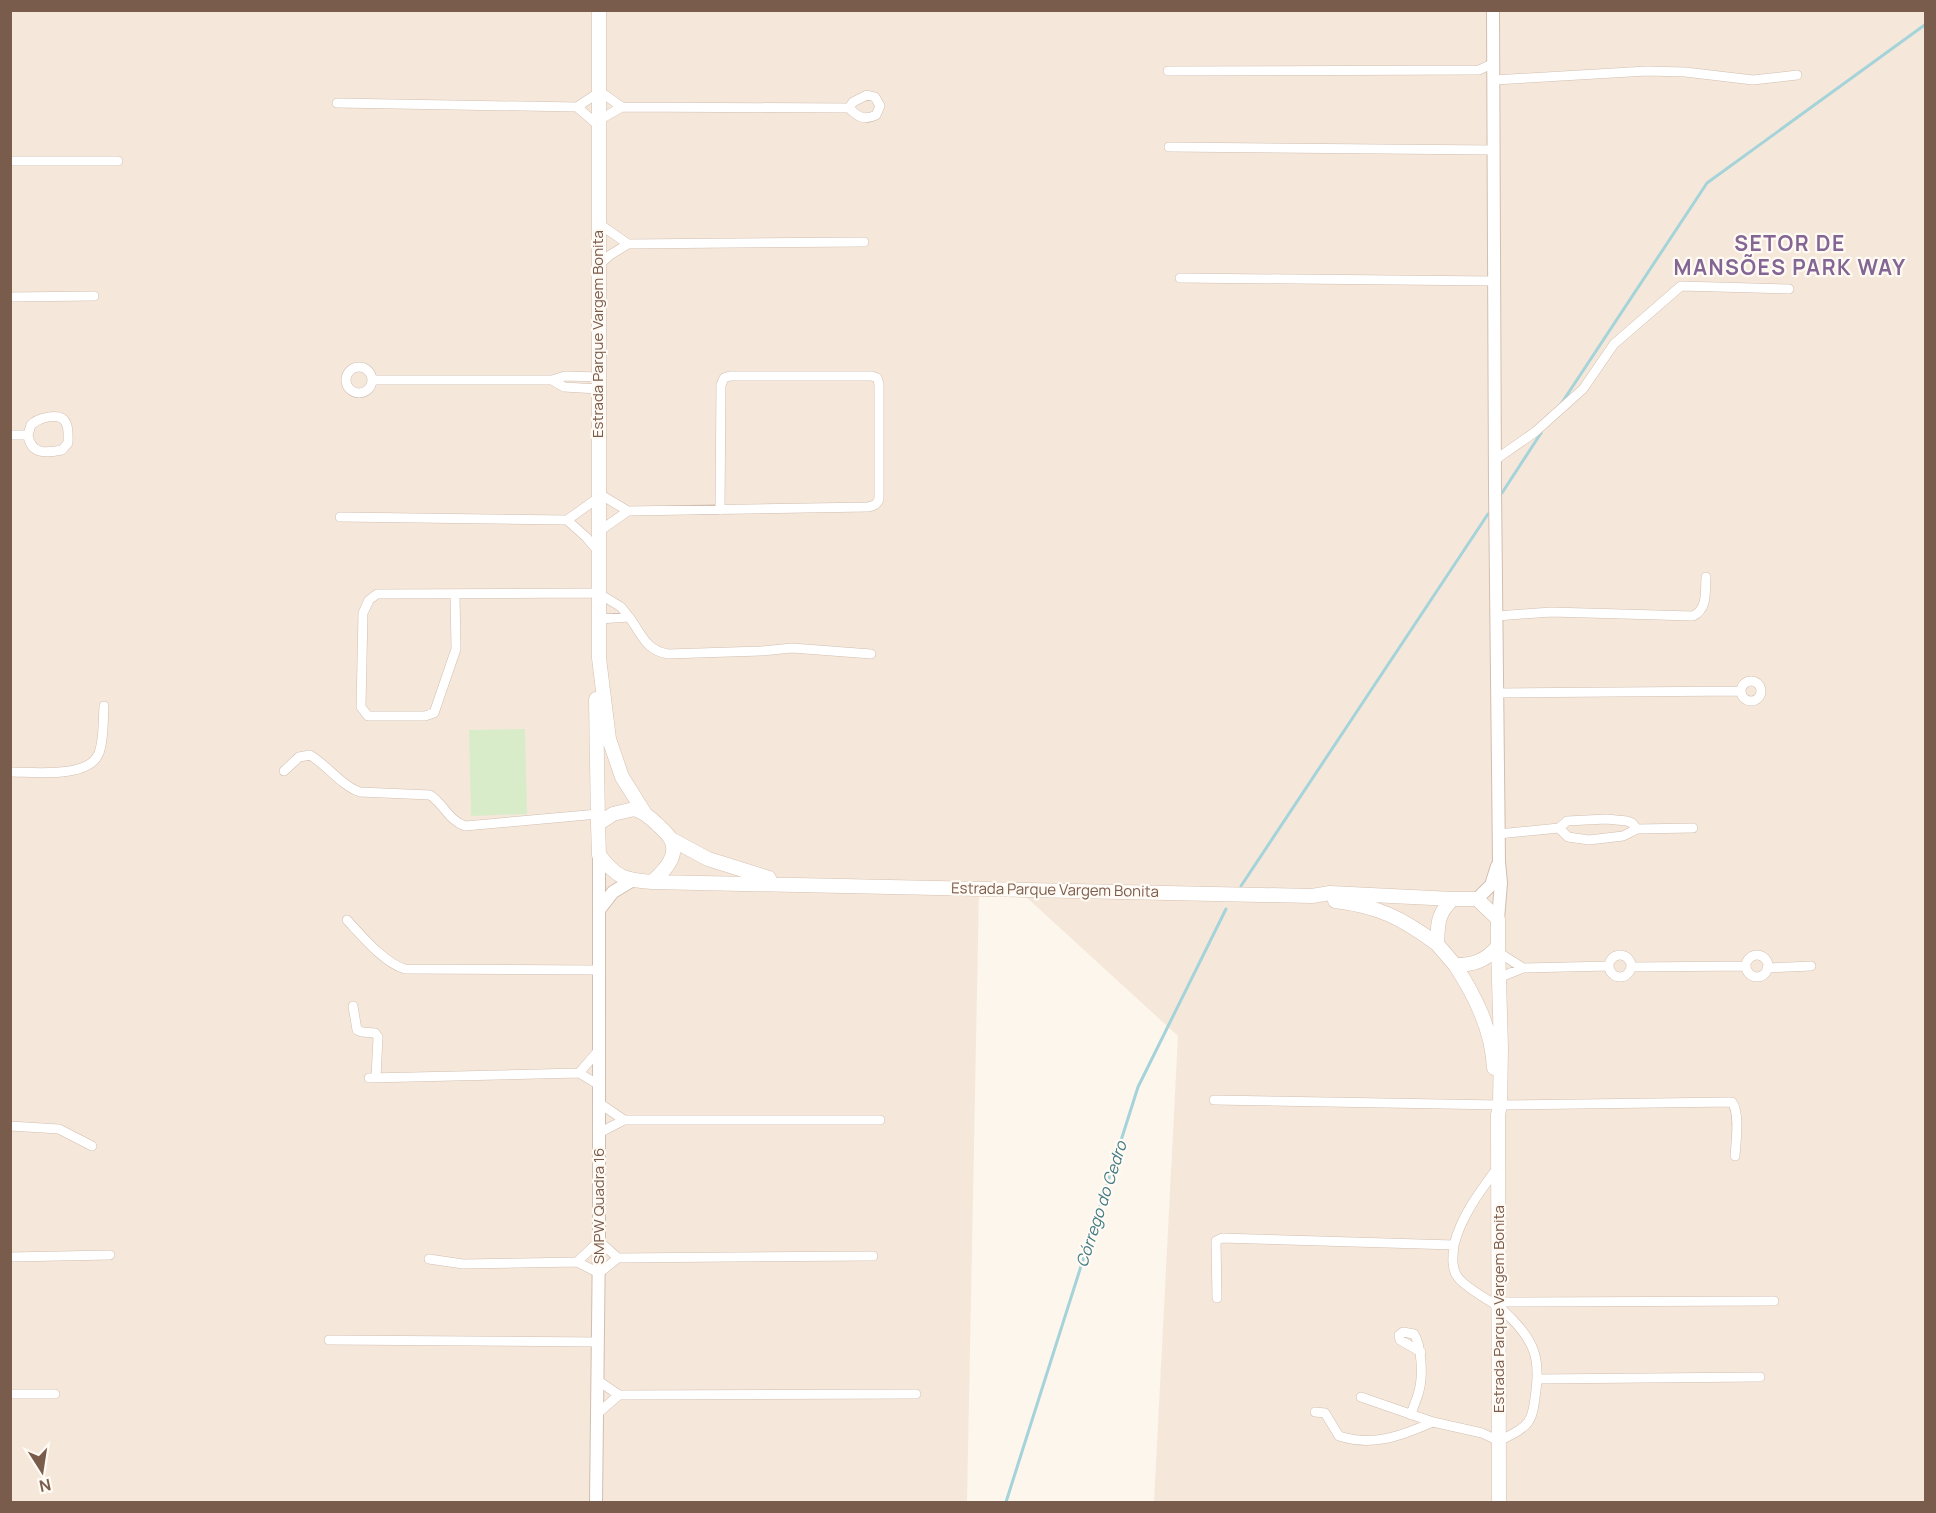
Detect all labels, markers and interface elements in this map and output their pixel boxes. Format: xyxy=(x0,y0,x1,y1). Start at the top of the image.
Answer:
district label: SETOR DE MANSÕES PARK WAY xyxy=(1673,229,1907,281)
street label: Estrada Parque Vargem Bonita xyxy=(587,230,608,438)
street label: Estrada Parque Vargem Bonita xyxy=(951,877,1159,902)
water label: Córrego do Cedro xyxy=(1070,1137,1132,1270)
street label: SMPW Quadra 16 xyxy=(588,1148,609,1264)
street label: Estrada Parque Vargem Bonita xyxy=(1488,1205,1509,1413)
north arrow xyxy=(12,1441,72,1501)
text: N xyxy=(37,1474,53,1498)

